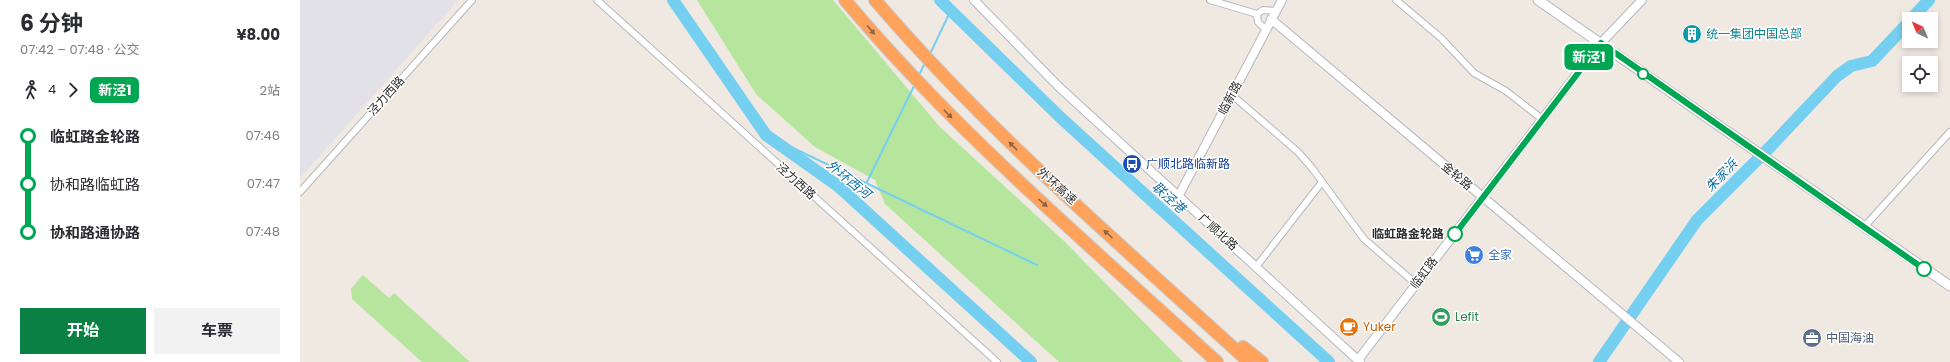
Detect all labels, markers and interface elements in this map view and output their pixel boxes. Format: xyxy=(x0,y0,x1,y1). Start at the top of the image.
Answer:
text: 6 分钟 xyxy=(20,8,83,39)
north arrow xyxy=(1902,12,1938,48)
map controls xyxy=(1902,12,1938,92)
building icon: 统一集团中国总部 xyxy=(1681,23,1703,45)
text: ¥8.00 xyxy=(236,24,280,45)
one-way arrow xyxy=(866,24,875,35)
place label: 统一集团中国总部 xyxy=(1706,25,1802,42)
text: 07:42 – 07:48 · 公交 xyxy=(20,40,140,59)
line badge: 新泾1 xyxy=(1566,44,1612,70)
text: 新泾1 xyxy=(1572,47,1606,67)
button: locate xyxy=(1902,56,1938,92)
unlabelled marker xyxy=(1637,68,1649,80)
street label: 泾力西路 xyxy=(363,72,408,119)
street label: 临新路 xyxy=(1214,78,1246,118)
icon: walk xyxy=(20,79,42,101)
icon: forward xyxy=(62,79,84,101)
text: 4 xyxy=(48,80,56,99)
text: 新泾1 xyxy=(98,80,131,100)
text: 2站 xyxy=(260,81,280,100)
one-way arrow xyxy=(944,109,953,118)
text: 临虹路金轮路 xyxy=(50,126,140,147)
text: 07:46 xyxy=(246,126,280,145)
one-way arrow xyxy=(1008,141,1018,150)
bus stop icon: 广顺北路临新路 xyxy=(1121,153,1143,175)
water label: 朱家浜 xyxy=(1701,154,1742,196)
place label: 广顺北路临新路 xyxy=(1146,155,1230,172)
water label: 外环西河 xyxy=(822,156,877,205)
street label: 泾力西路 xyxy=(773,158,820,203)
street label: 金轮路 xyxy=(1438,158,1477,194)
street label: 外环高速 xyxy=(1034,163,1081,208)
text: 协和路临虹路 xyxy=(50,174,140,195)
text: 07:47 xyxy=(247,174,280,193)
water label: 联泾港 xyxy=(1148,177,1191,219)
one-way arrow xyxy=(1038,198,1048,208)
street label: 广顺北路 xyxy=(1195,209,1242,254)
text: 协和路通协路 xyxy=(50,222,140,243)
text: 07:48 xyxy=(246,222,280,241)
place label: 临虹路金轮路 xyxy=(1372,225,1444,242)
marker: 临虹路金轮路 xyxy=(1447,226,1463,242)
one-way arrow xyxy=(1103,229,1114,238)
supermarket icon: 全家 xyxy=(1463,244,1485,266)
place label: 全家 xyxy=(1488,246,1512,263)
street label: 临虹路 xyxy=(1406,253,1441,292)
unlabelled marker xyxy=(1916,261,1932,277)
sports icon: Lefit xyxy=(1430,306,1452,328)
button: 开始 xyxy=(20,308,146,354)
button: 车票 xyxy=(154,308,280,354)
place label: Lefit xyxy=(1455,308,1479,325)
cafe icon: Yuker xyxy=(1338,316,1360,338)
place label: Yuker xyxy=(1363,318,1396,335)
office icon: 中国海油 xyxy=(1801,327,1823,349)
place label: 中国海油 xyxy=(1826,329,1874,346)

